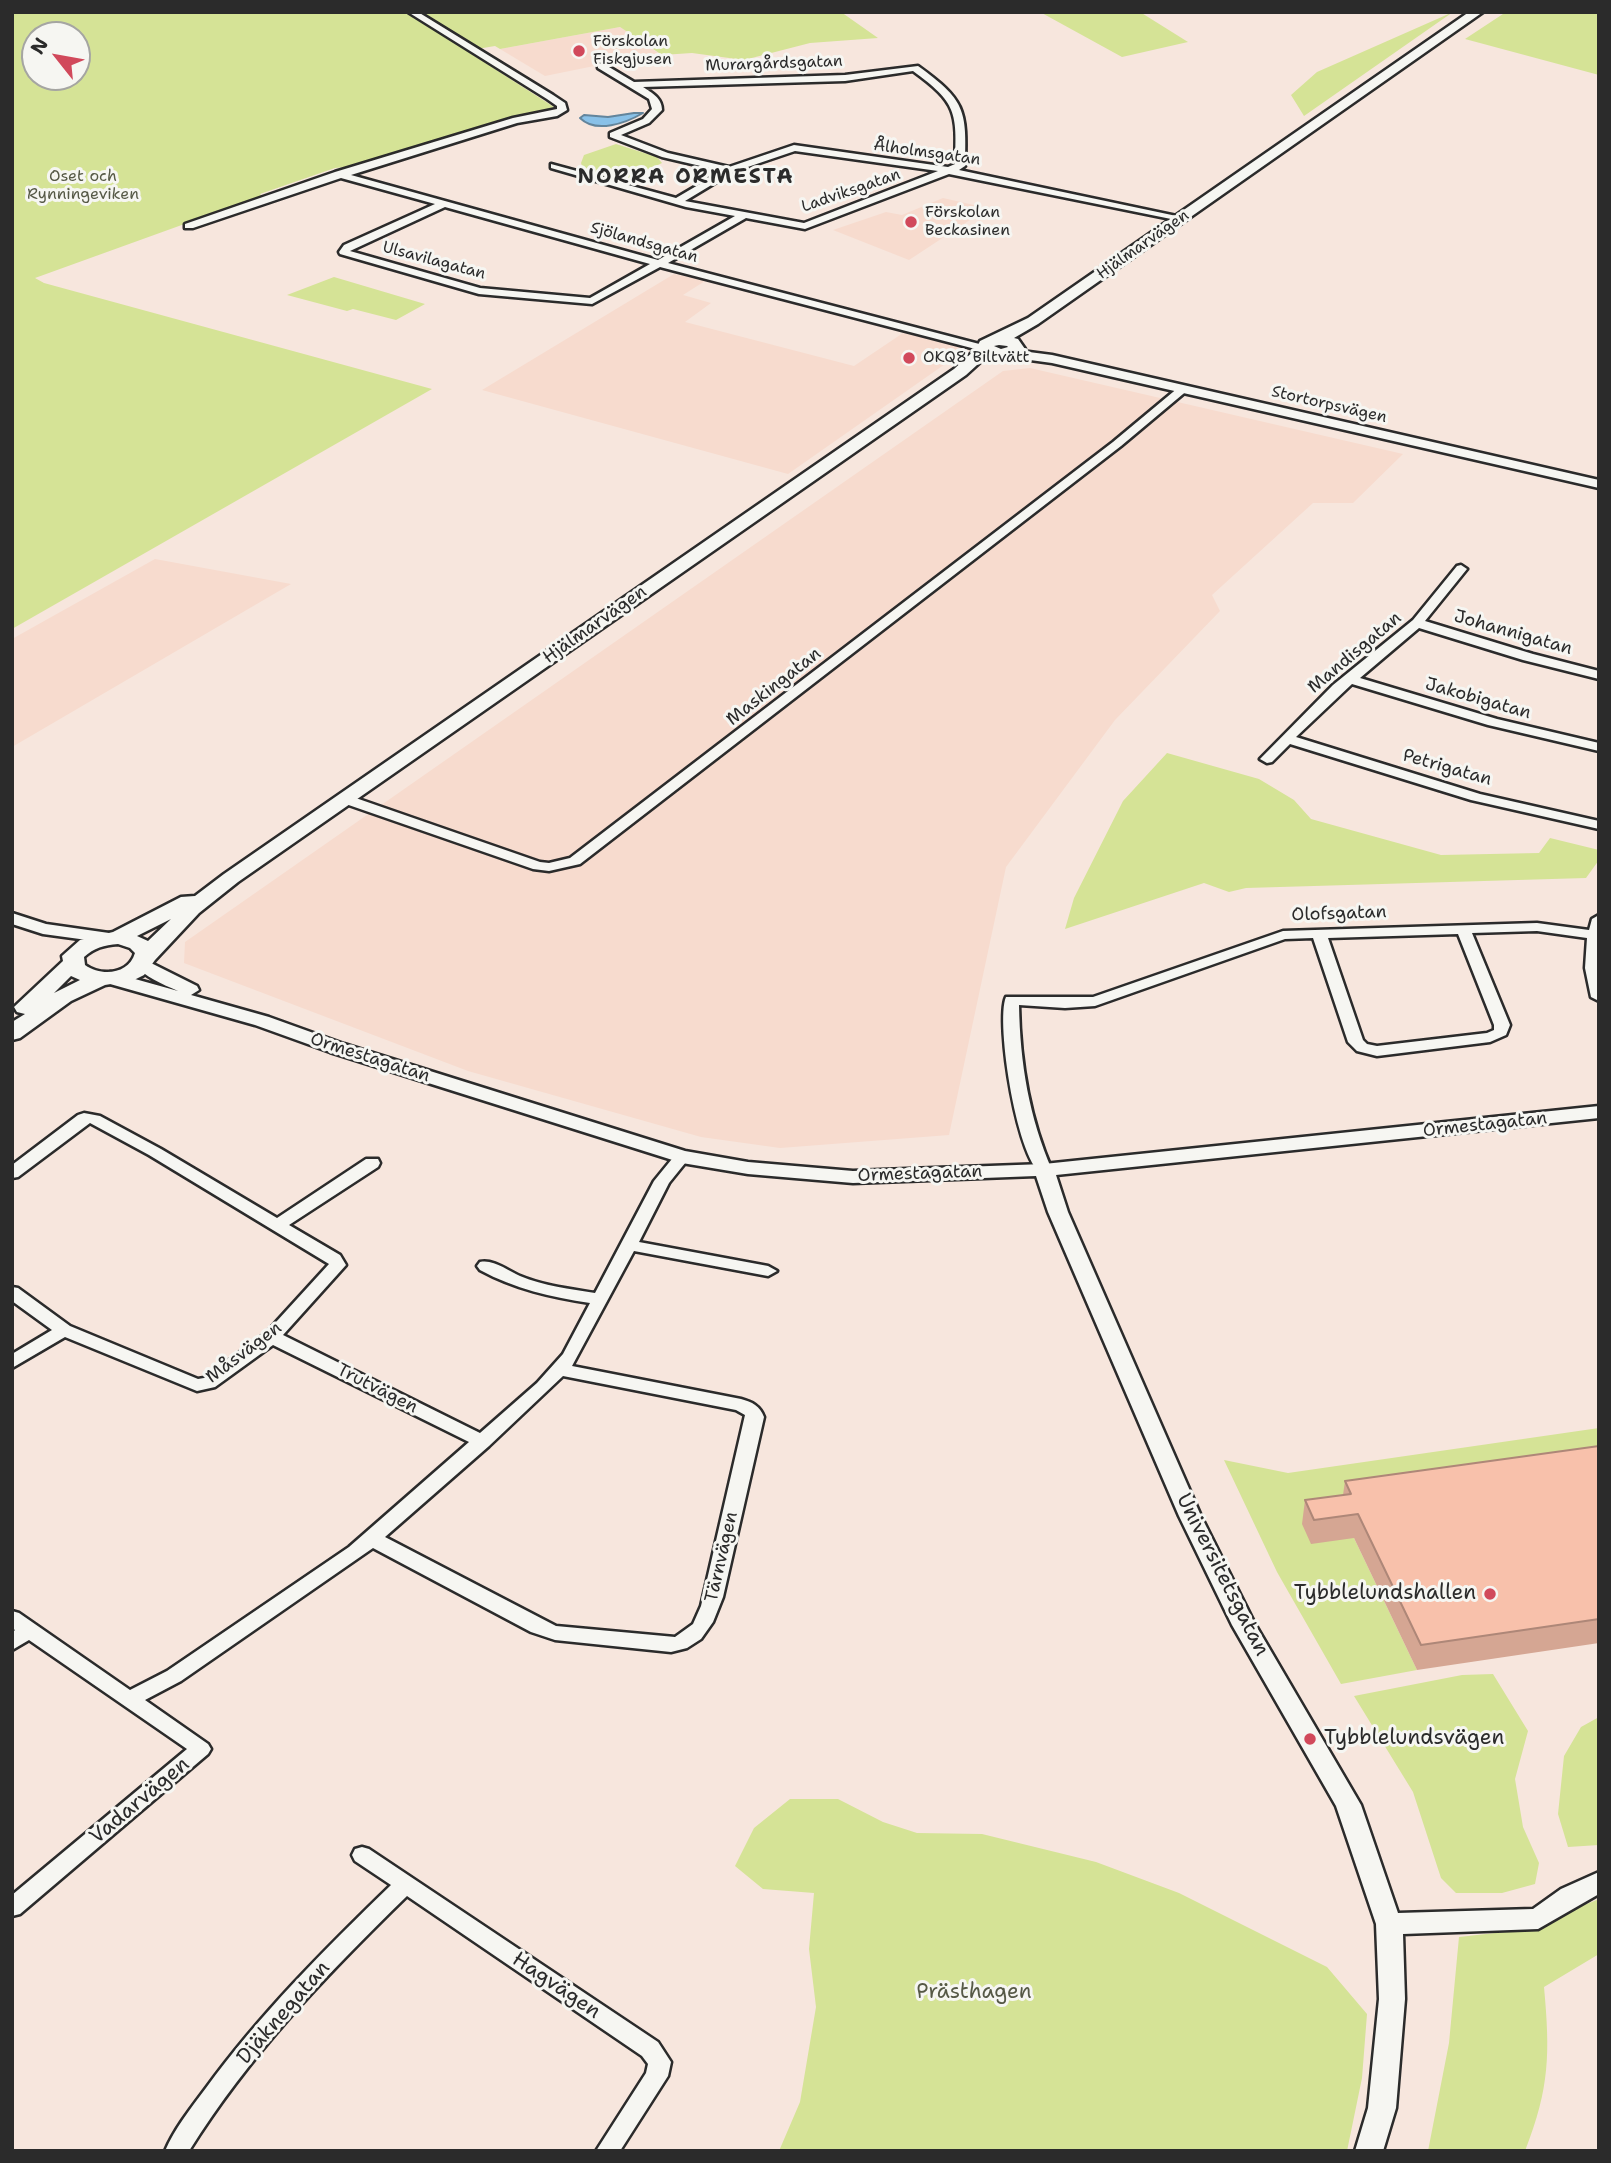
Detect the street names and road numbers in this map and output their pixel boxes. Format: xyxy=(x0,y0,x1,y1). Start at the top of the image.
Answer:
street label: Murargårdsgatan xyxy=(705,52,843,76)
street label: Ålholmsgatan xyxy=(872,136,982,170)
street label: Ladviksgatan xyxy=(799,165,903,217)
street label: Hjälmarvägen xyxy=(1093,206,1193,284)
street label: Sjölandsgatan xyxy=(588,219,700,267)
street label: Ulsavilagatan xyxy=(380,238,488,284)
street label: Stortorpsvägen xyxy=(1269,382,1389,428)
street label: Hjälmarvägen xyxy=(539,581,651,669)
street label: Johannigatan xyxy=(1451,606,1575,660)
street label: Mandisgatan xyxy=(1304,608,1406,698)
street label: Maskingatan xyxy=(722,643,826,731)
street label: Jakobigatan xyxy=(1423,674,1533,724)
street label: Petrigatan xyxy=(1400,745,1494,791)
street label: Olofsgatan xyxy=(1291,902,1387,926)
street label: Ormestagatan xyxy=(307,1028,433,1088)
street label: Ormestagatan xyxy=(1422,1108,1548,1142)
street label: Ormestagatan xyxy=(857,1161,983,1187)
street label: Måsvägen xyxy=(202,1318,286,1388)
street label: Trutvägen xyxy=(333,1359,421,1419)
street label: Universitetsgatan xyxy=(1170,1490,1274,1660)
street label: Tärnvägen xyxy=(701,1510,743,1604)
street label: Vadarvägen xyxy=(85,1752,195,1850)
street label: Hagvägen xyxy=(507,1947,605,2025)
street label: Djäknegatan xyxy=(232,1956,336,2070)

